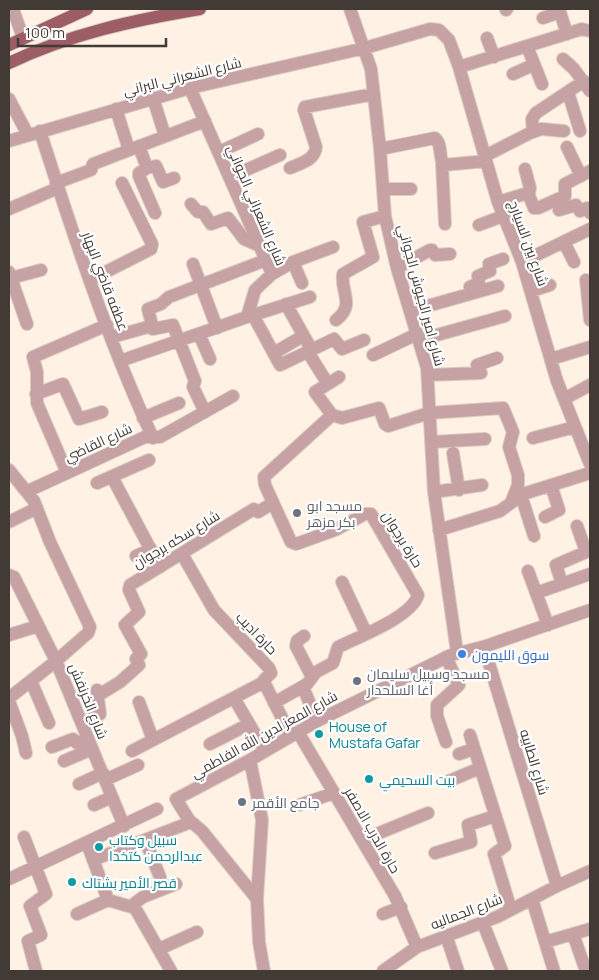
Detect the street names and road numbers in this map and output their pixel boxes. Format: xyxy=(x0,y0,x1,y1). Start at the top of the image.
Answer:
street label: شارع الشعراني البراني xyxy=(121,52,244,103)
street label: شارع الشعراني الجواني xyxy=(220,142,291,269)
street label: شارع بين السيارج xyxy=(505,197,553,289)
street label: شارع امير الجيوش الجواني xyxy=(391,222,450,369)
street label: عطفه قاضي البهار xyxy=(76,228,134,334)
street label: شارع القاضي xyxy=(61,418,136,468)
street label: شارع سكه برجوان xyxy=(129,505,223,573)
street label: حارة برجوان xyxy=(378,507,428,571)
street label: حارة اديب xyxy=(232,608,282,658)
street label: شارع الخرنفش xyxy=(65,660,113,742)
street label: شارع المعز لدين الله الفاطمي xyxy=(187,686,342,785)
street label: شارع الطابيه xyxy=(516,727,554,797)
street label: حارة الدرب الاصفر xyxy=(340,783,405,877)
street label: شارع الجماليه xyxy=(427,889,505,933)

